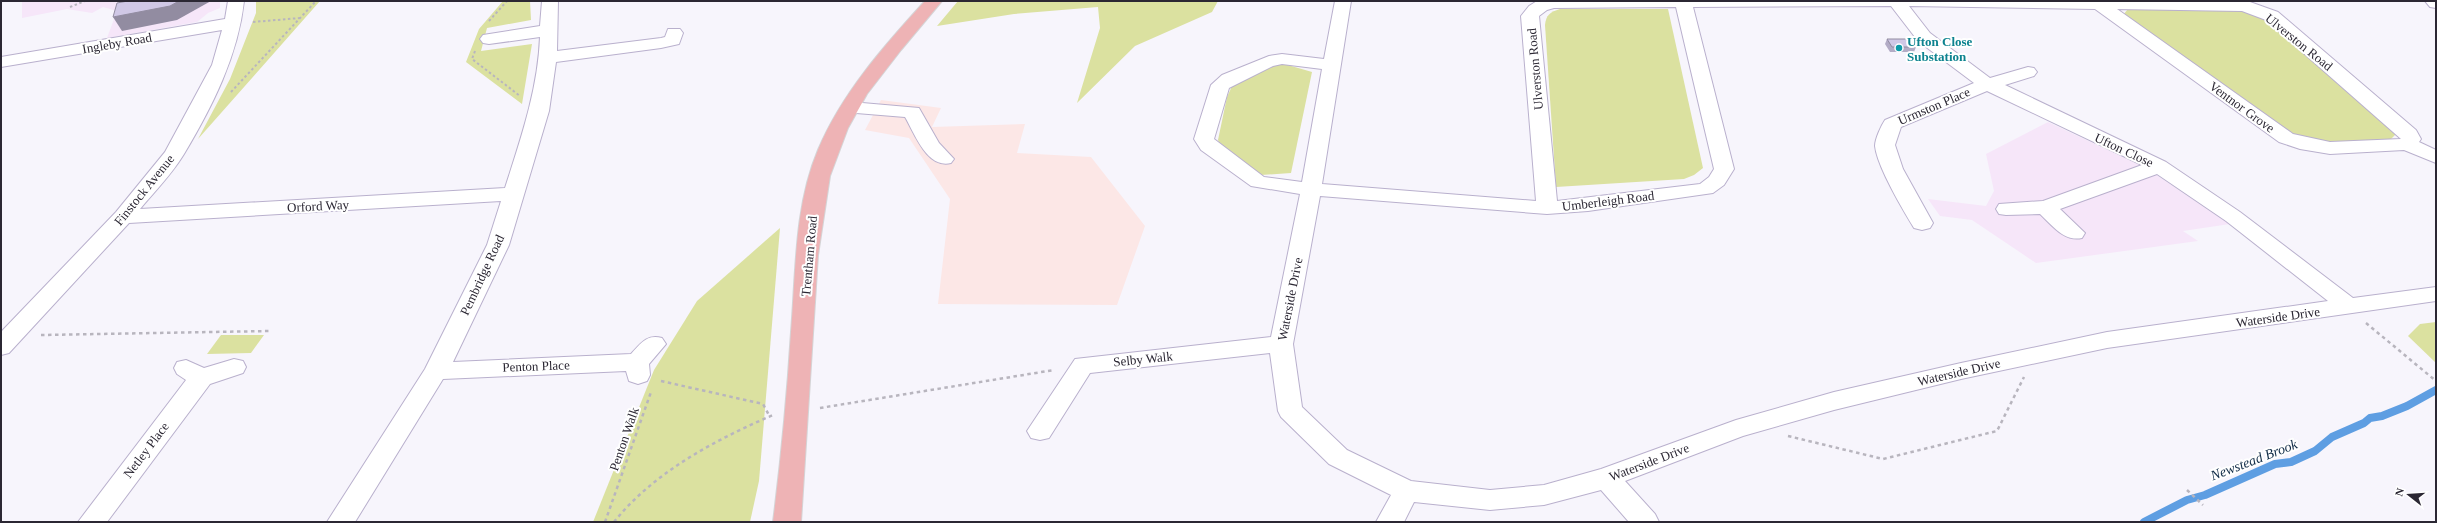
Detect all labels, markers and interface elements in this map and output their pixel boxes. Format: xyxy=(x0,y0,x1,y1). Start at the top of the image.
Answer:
street label: Ulverston Road xyxy=(2262,10,2336,74)
street label: Ulverston Road xyxy=(1524,27,1546,110)
street label: Ingleby Road xyxy=(81,29,153,56)
place label: Ufton Close Substation xyxy=(1907,34,1973,64)
marker: Ufton Close Substation xyxy=(1894,43,1904,53)
street label: Ventnor Grove xyxy=(2206,78,2278,136)
street label: Urmston Place xyxy=(1896,84,1973,128)
street label: Ufton Close xyxy=(2092,130,2156,170)
street label: Finstock Avenue xyxy=(111,151,177,228)
street label: Umberleigh Road xyxy=(1561,188,1655,214)
street label: Orford Way xyxy=(287,197,350,215)
street label: Trentham Road xyxy=(798,215,820,297)
street label: Pembridge Road xyxy=(457,232,507,318)
street label: Waterside Drive xyxy=(1275,256,1305,342)
street label: Waterside Drive xyxy=(2235,304,2321,330)
street label: Selby Walk xyxy=(1113,348,1174,370)
street label: Waterside Drive xyxy=(1916,355,2002,389)
street label: Penton Place xyxy=(502,357,570,375)
street label: Penton Walk xyxy=(606,405,642,473)
street label: Netley Place xyxy=(120,419,172,481)
water label: Newstead Brook xyxy=(2208,436,2300,484)
street label: Waterside Drive xyxy=(1607,440,1691,484)
north arrow xyxy=(2389,475,2429,515)
text: N xyxy=(2393,486,2406,498)

